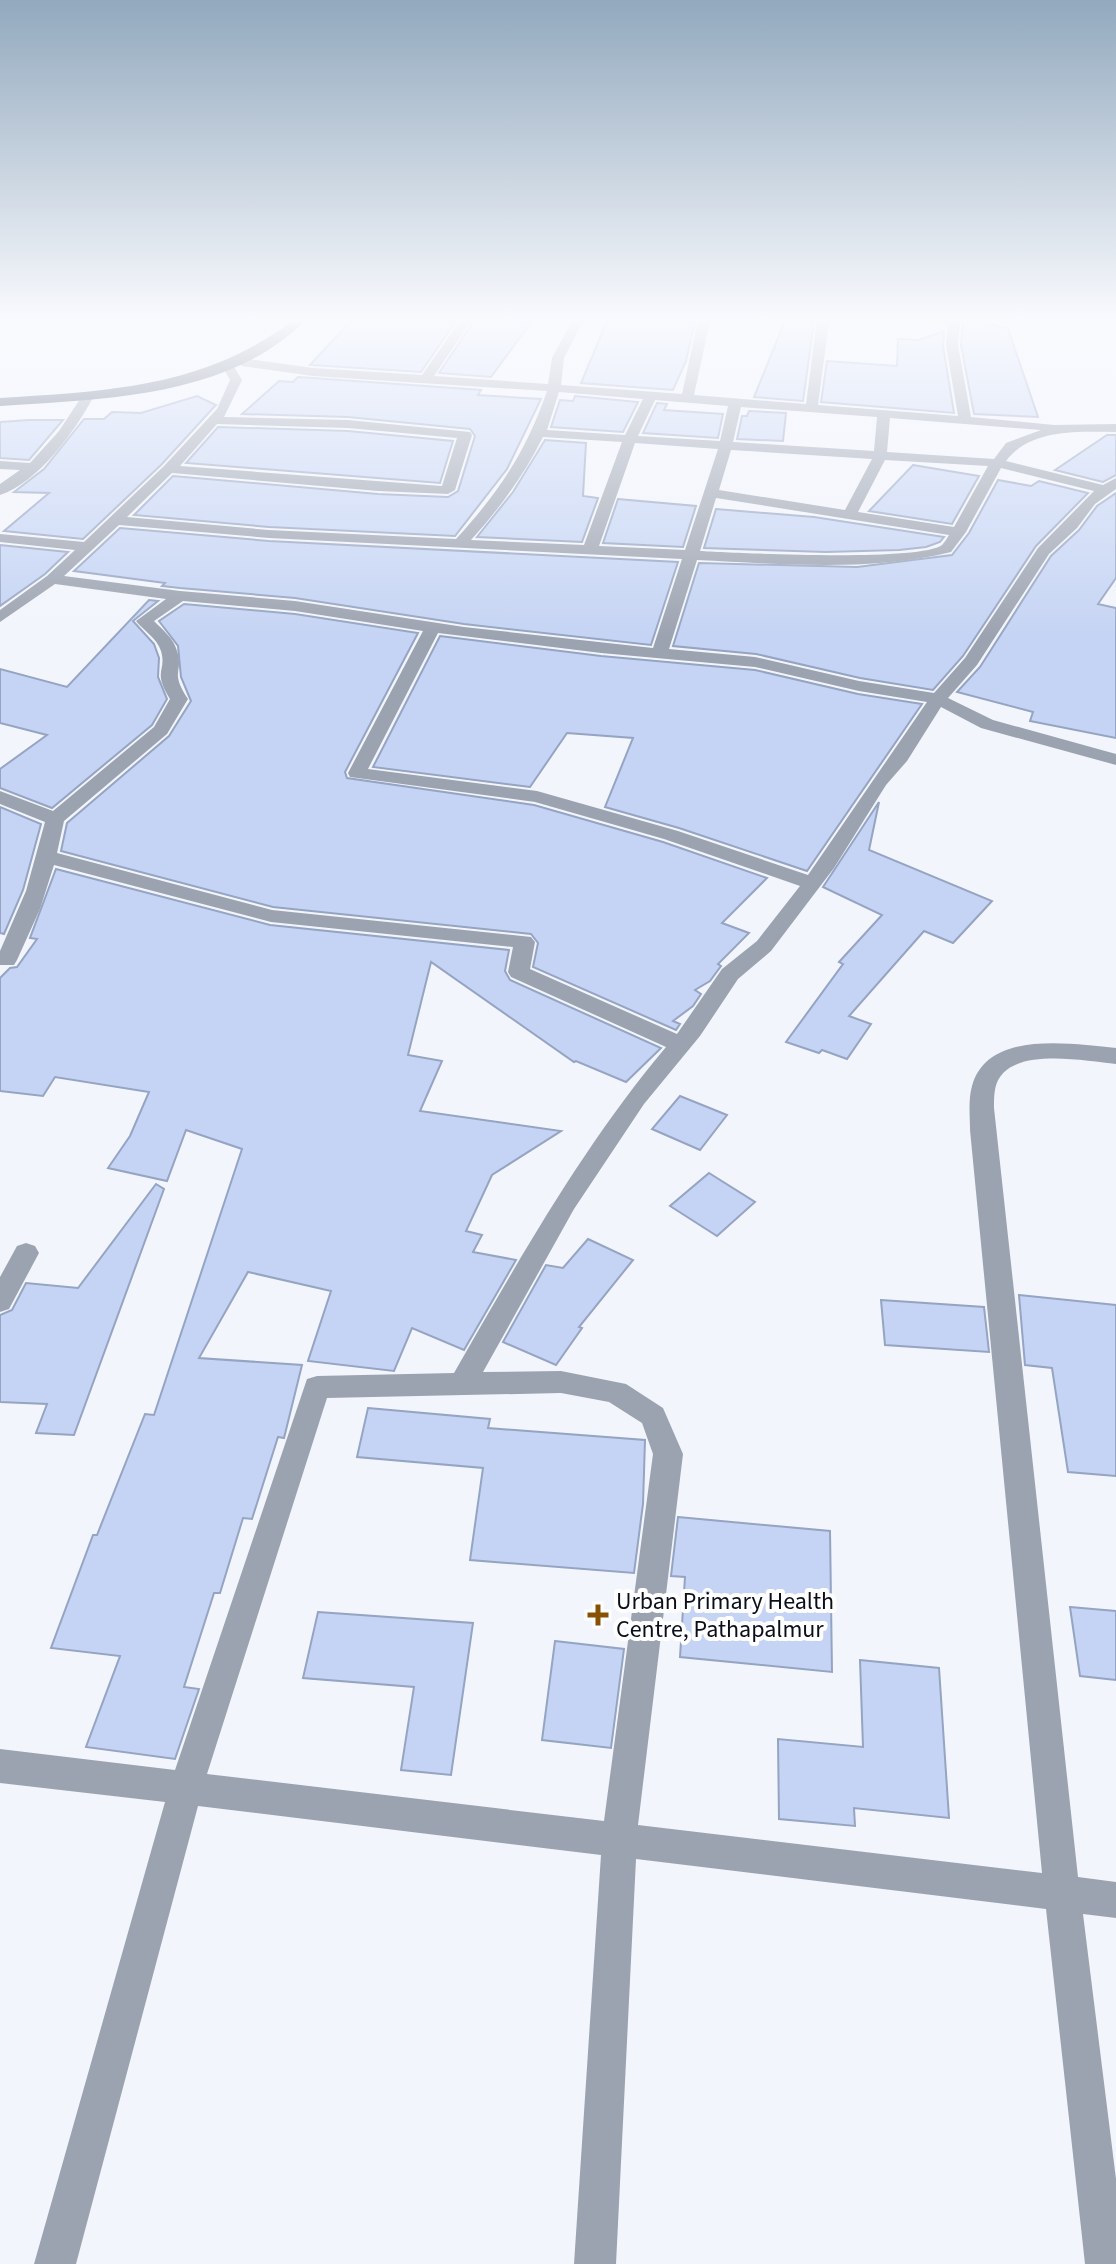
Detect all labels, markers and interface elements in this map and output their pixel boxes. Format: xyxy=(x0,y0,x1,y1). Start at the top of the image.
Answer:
place label: Urban Primary Health Centre, Pathapalmur xyxy=(616,1584,834,1647)
marker: Urban Primary Health Centre, Pathapalmur xyxy=(587,1604,609,1626)

